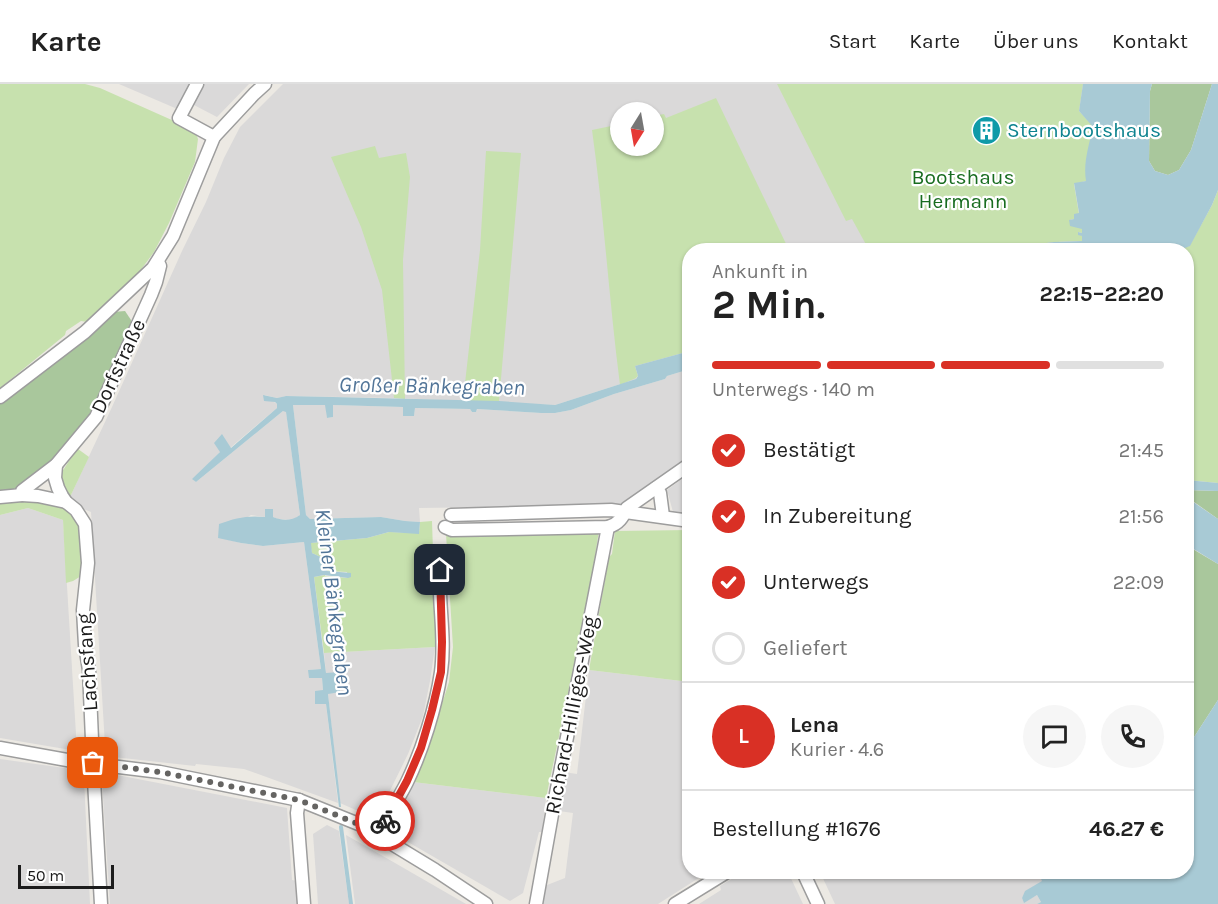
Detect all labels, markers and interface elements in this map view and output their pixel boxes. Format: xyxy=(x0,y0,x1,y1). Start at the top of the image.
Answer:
text: Karte xyxy=(30,25,102,58)
text: Start xyxy=(829,29,876,53)
text: Karte xyxy=(909,29,960,53)
text: Über uns xyxy=(993,29,1079,53)
text: Kontakt xyxy=(1112,29,1188,53)
north arrow xyxy=(610,102,664,156)
map controls xyxy=(610,102,664,156)
building icon: Sternbootshaus xyxy=(970,114,1002,146)
place label: Sternbootshaus xyxy=(1007,118,1161,142)
park label: Bootshaus Hermann xyxy=(912,165,1014,213)
text: Ankunft in xyxy=(712,260,808,283)
text: 22:15–22:20 xyxy=(1039,281,1164,307)
text: 2 Min. xyxy=(712,282,825,328)
street label: Dorfstraße xyxy=(86,315,150,417)
water label: Großer Bänkegraben xyxy=(339,371,525,401)
text: Unterwegs · 140 m xyxy=(712,378,875,401)
icon: check xyxy=(712,434,745,467)
text: Bestätigt xyxy=(763,437,855,463)
text: 21:45 xyxy=(1119,439,1164,462)
icon: check xyxy=(712,500,745,533)
text: In Zubereitung xyxy=(763,503,911,529)
text: 21:56 xyxy=(1118,505,1164,528)
water label: Kleiner Bänkegraben xyxy=(310,507,358,697)
pin xyxy=(414,544,465,595)
icon: home xyxy=(423,553,456,586)
icon: check xyxy=(712,566,745,599)
text: Unterwegs xyxy=(763,569,869,595)
text: 22:09 xyxy=(1113,571,1164,594)
street label: Lachsfang xyxy=(72,612,102,712)
street label: Richard-Hilliges-Weg xyxy=(540,614,602,816)
text: Geliefert xyxy=(763,635,848,661)
button: chat xyxy=(1023,705,1086,768)
button: phone xyxy=(1101,705,1164,768)
text: Lena xyxy=(790,712,839,738)
text: L xyxy=(738,723,749,749)
pin xyxy=(67,737,118,788)
text: Kurier · 4.6 xyxy=(790,738,884,761)
icon: bag xyxy=(76,746,109,779)
courier xyxy=(355,791,415,851)
icon: bike xyxy=(369,805,402,838)
text: Bestellung #1676 xyxy=(712,816,881,842)
text: 46.27 € xyxy=(1089,816,1164,842)
scale bar xyxy=(18,862,114,890)
text: 50 m xyxy=(27,866,64,885)

